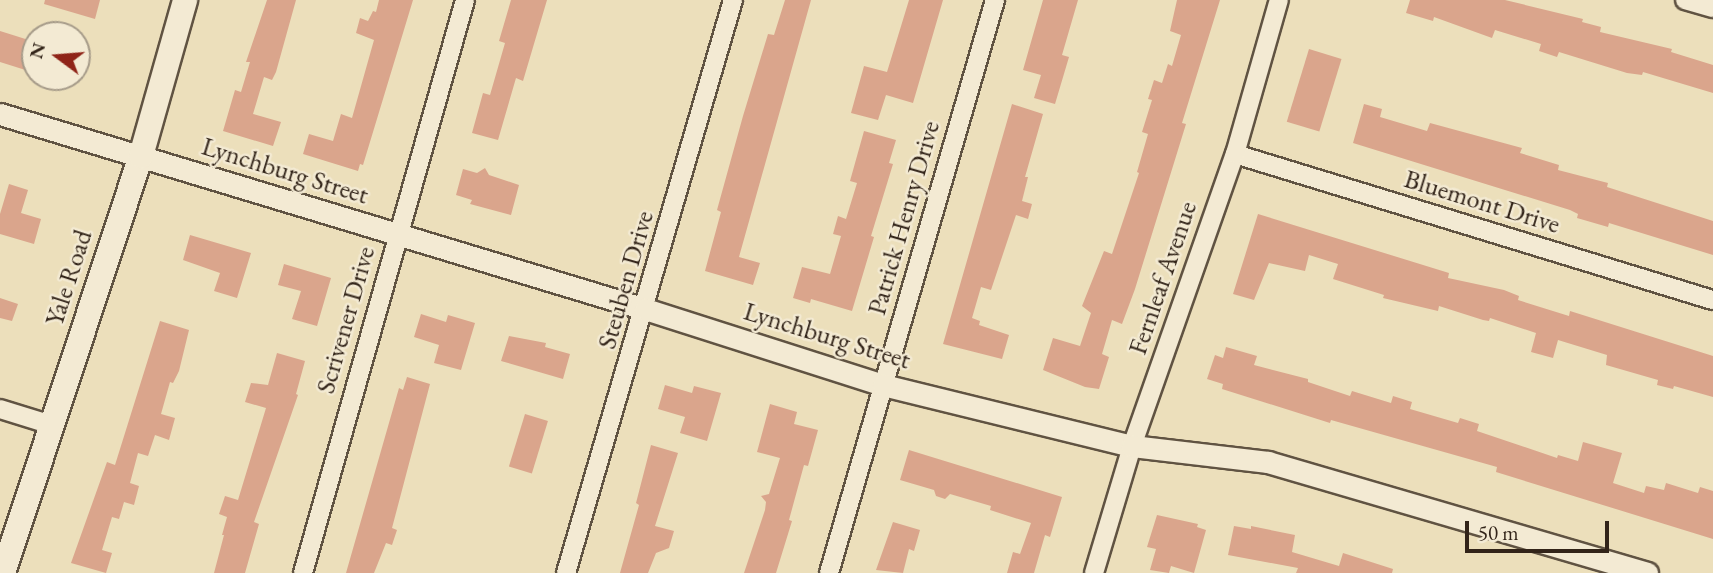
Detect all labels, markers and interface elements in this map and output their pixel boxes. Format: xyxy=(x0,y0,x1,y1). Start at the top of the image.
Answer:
north arrow xyxy=(21,21,91,91)
text: N xyxy=(23,40,51,61)
street label: Patrick Henry Drive xyxy=(861,117,947,319)
street label: Lynchburg Street xyxy=(198,131,372,211)
street label: Bluemont Drive xyxy=(1400,164,1564,240)
street label: Fernleaf Avenue xyxy=(1122,197,1204,359)
street label: Steuben Drive xyxy=(591,207,661,353)
street label: Yale Road xyxy=(39,226,99,330)
street label: Scrivener Drive xyxy=(310,243,382,397)
street label: Lynchburg Street xyxy=(740,296,914,376)
scale bar xyxy=(1468,506,1612,550)
text: 50 m xyxy=(1478,519,1519,546)

